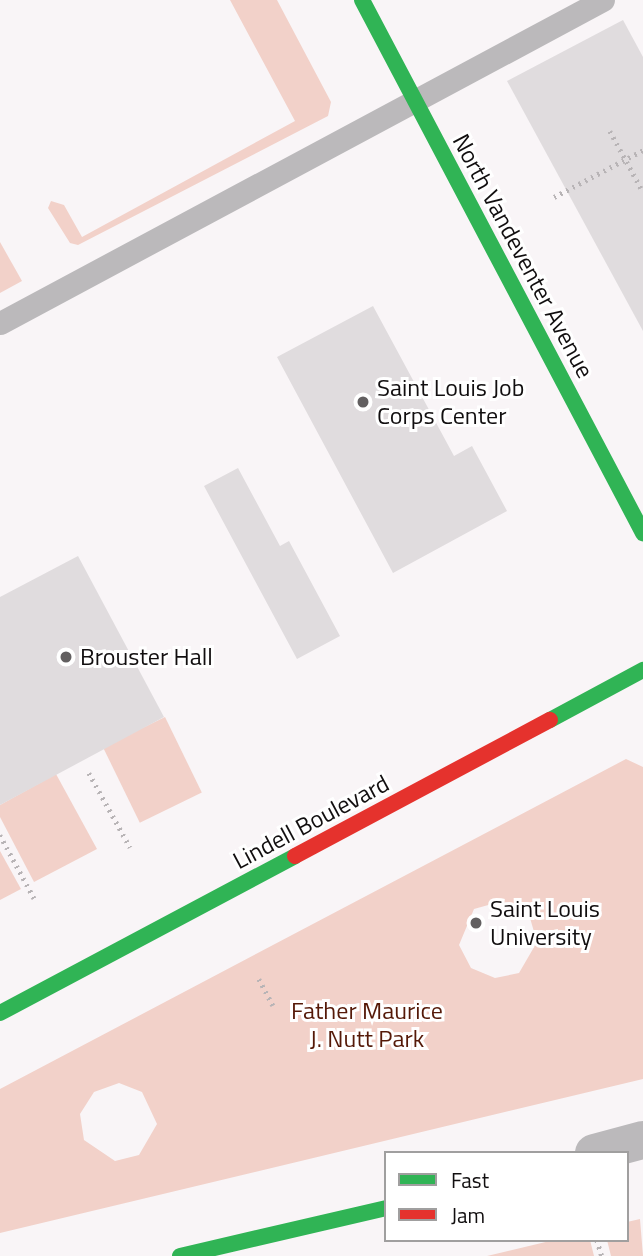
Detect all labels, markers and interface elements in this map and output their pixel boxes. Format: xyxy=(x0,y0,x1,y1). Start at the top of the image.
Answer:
street label: North Vandeventer Avenue xyxy=(446,129,600,383)
place label: Saint Louis Job Corps Center xyxy=(377,374,524,430)
marker: Saint Louis Job Corps Center xyxy=(355,394,371,410)
place label: Brouster Hall xyxy=(80,643,213,671)
marker: Brouster Hall xyxy=(58,649,74,665)
street label: Lindell Boulevard xyxy=(228,769,394,875)
place label: Saint Louis University xyxy=(490,895,600,951)
marker: Saint Louis University xyxy=(468,915,484,931)
park label: Father Maurice J. Nutt Park xyxy=(291,997,443,1053)
legend xyxy=(384,1151,629,1242)
text: Fast xyxy=(451,1164,489,1196)
text: Jam xyxy=(451,1199,485,1231)

